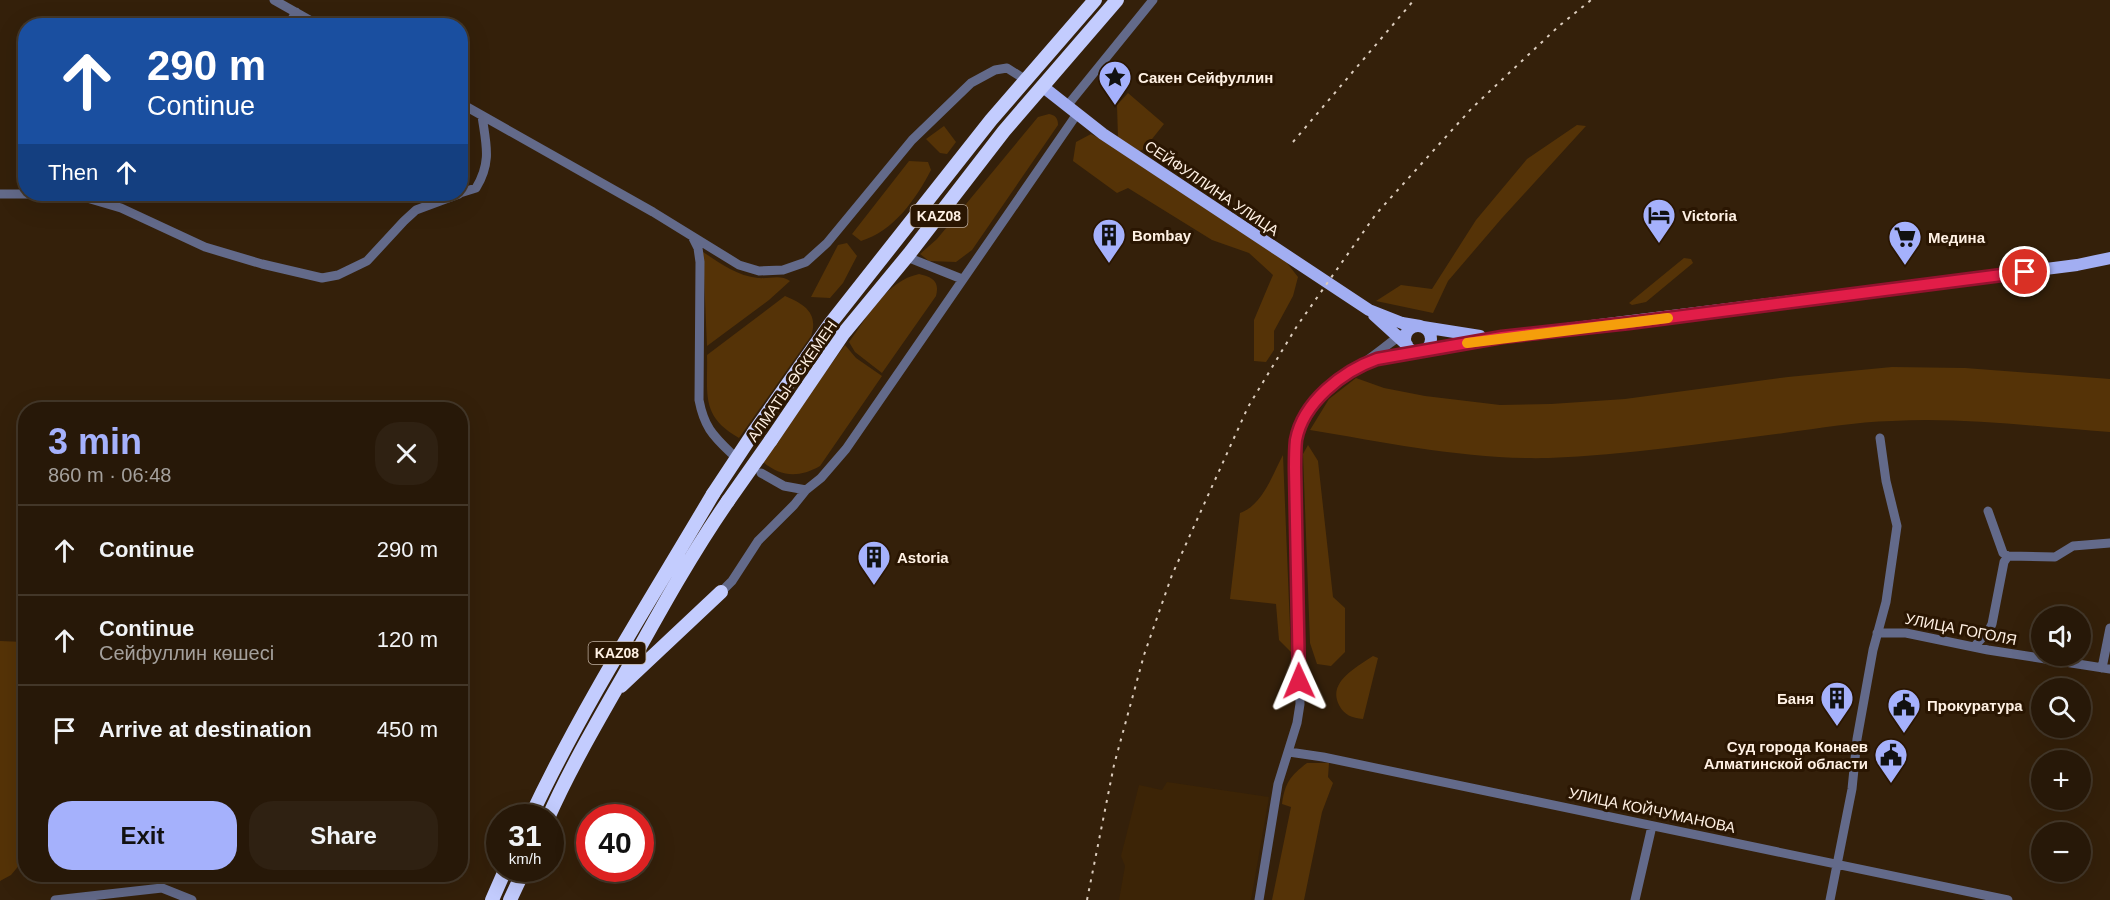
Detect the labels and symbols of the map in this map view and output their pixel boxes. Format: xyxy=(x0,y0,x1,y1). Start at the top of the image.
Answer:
place icon: Сакен Сейфуллин xyxy=(1097,59,1133,106)
place label: Сакен Сейфуллин xyxy=(1138,69,1273,86)
street label: СЕЙФУЛЛИНА УЛИЦА xyxy=(1142,137,1282,239)
hotel icon: Victoria xyxy=(1641,197,1677,244)
road number: KAZ08 xyxy=(910,205,968,227)
place label: Victoria xyxy=(1682,207,1737,224)
building icon: Bombay xyxy=(1091,217,1127,264)
supermarket icon: Медина xyxy=(1887,219,1923,266)
place label: Bombay xyxy=(1132,227,1192,244)
place label: Медина xyxy=(1928,229,1986,246)
pin xyxy=(1999,246,2050,297)
street label: АЛМАТЫ-ӨСКЕМЕН xyxy=(744,317,840,445)
building icon: Astoria xyxy=(856,539,892,586)
place label: Astoria xyxy=(897,549,949,566)
street label: УЛИЦА ГОГОЛЯ xyxy=(1904,610,2018,648)
road number: KAZ08 xyxy=(588,642,646,664)
position arrow xyxy=(1267,649,1331,713)
building icon: Баня xyxy=(1819,680,1855,727)
public building icon: Прокуратура xyxy=(1886,687,1922,734)
place label: Баня xyxy=(1777,690,1814,707)
place label: Прокуратура xyxy=(1927,697,2023,714)
public building icon: Суд города Конаев Алматинской области xyxy=(1873,737,1909,784)
place label: Суд города Конаев Алматинской области xyxy=(1704,738,1868,772)
street label: УЛИЦА КОЙЧУМАНОВА xyxy=(1567,784,1737,836)
speed limit sign: 40 xyxy=(576,804,654,882)

